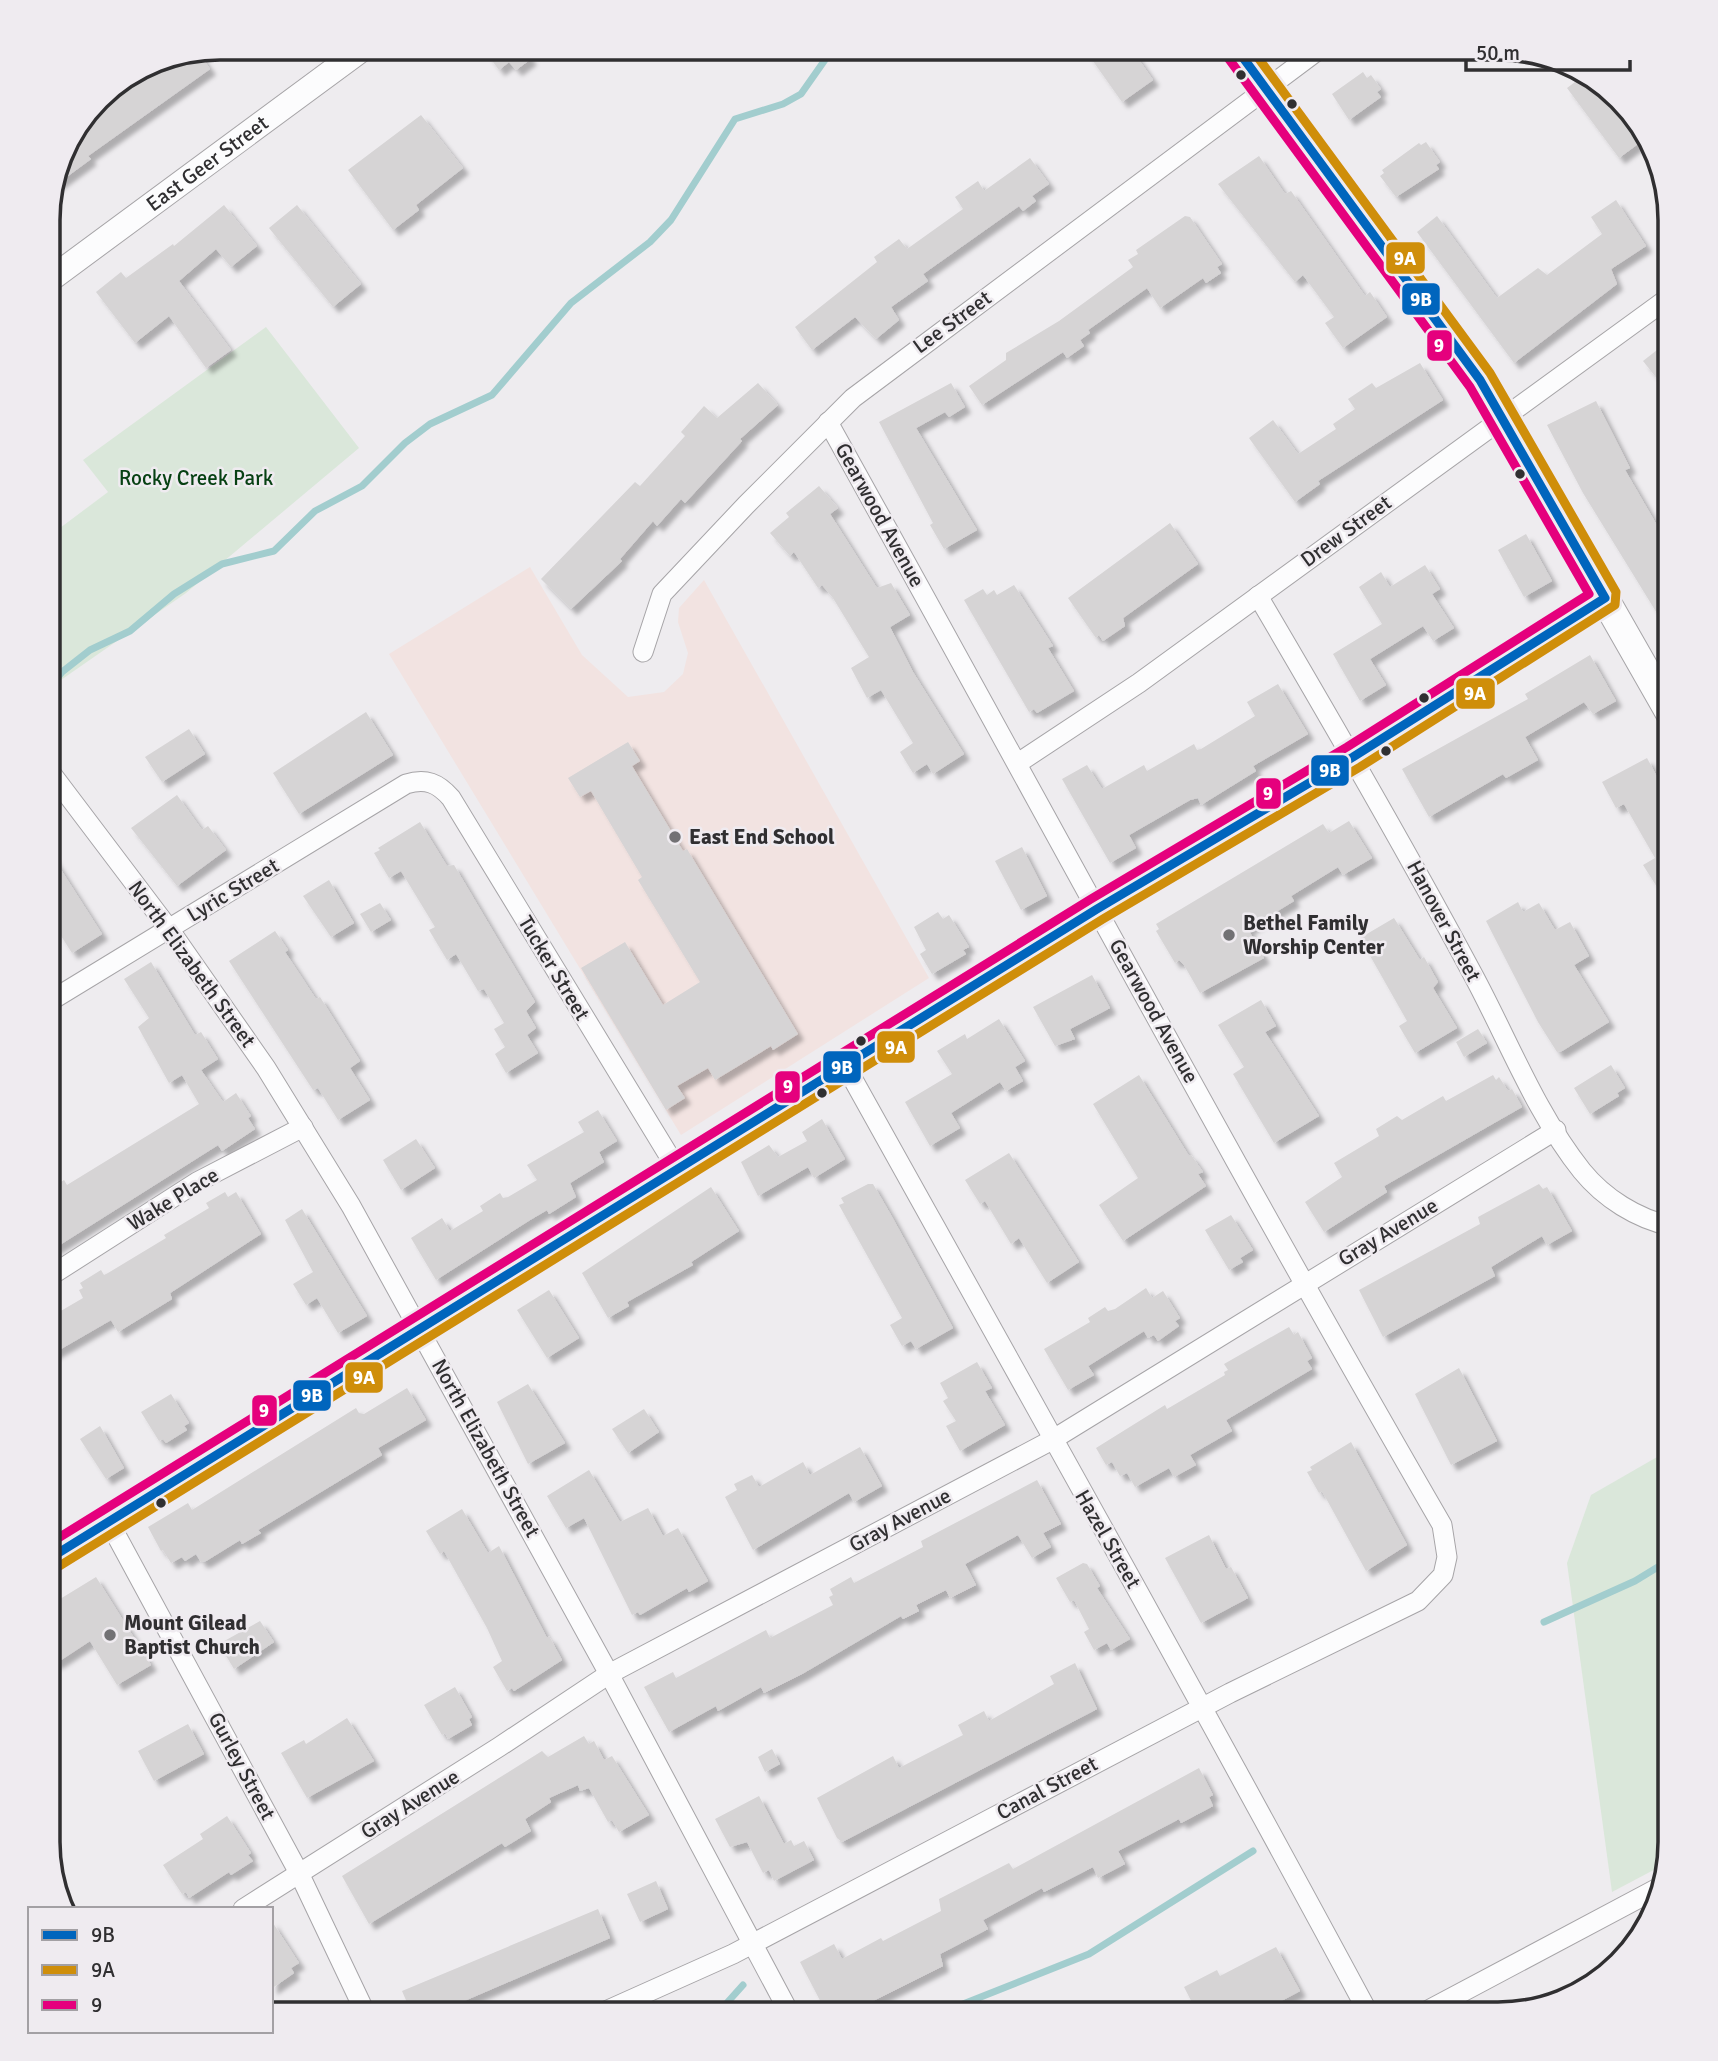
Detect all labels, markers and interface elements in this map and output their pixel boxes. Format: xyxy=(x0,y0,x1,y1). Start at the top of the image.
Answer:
scale bar xyxy=(1466,28,1630,72)
text: 50 m xyxy=(1476,40,1520,66)
unlabelled marker xyxy=(1234,68,1248,82)
unlabelled marker xyxy=(1285,97,1299,111)
street label: East Geer Street xyxy=(141,110,273,217)
line badge: 9A xyxy=(1385,241,1426,275)
text: 9A xyxy=(1394,247,1416,271)
line badge: 9B xyxy=(1401,282,1441,316)
street label: Lee Street xyxy=(908,285,996,359)
text: 9B xyxy=(1410,288,1432,312)
line badge: 9 xyxy=(1426,329,1453,362)
text: 9 xyxy=(1434,334,1444,358)
street label: Gearwood Avenue xyxy=(830,438,930,592)
park label: Rocky Creek Park xyxy=(119,465,274,491)
unlabelled marker xyxy=(1513,467,1527,481)
street label: Drew Street xyxy=(1296,489,1396,573)
line badge: 9A xyxy=(1455,677,1496,710)
text: 9A xyxy=(1464,682,1486,706)
unlabelled marker xyxy=(1417,691,1431,705)
unlabelled marker xyxy=(1379,744,1393,758)
line badge: 9B xyxy=(1310,754,1350,787)
text: 9B xyxy=(1319,759,1341,783)
line badge: 9 xyxy=(1255,777,1282,810)
text: 9 xyxy=(1263,782,1273,806)
place label: East End School xyxy=(689,824,835,850)
marker: East End School xyxy=(667,829,683,845)
street label: Lyric Street xyxy=(182,852,284,928)
street label: Hanover Street xyxy=(1401,856,1487,986)
street label: North Elizabeth Street xyxy=(123,875,261,1053)
place label: Bethel Family Worship Center xyxy=(1243,910,1385,960)
street label: Tucker Street xyxy=(513,911,595,1025)
marker: Bethel Family Worship Center xyxy=(1221,927,1237,943)
street label: Gearwood Avenue xyxy=(1104,934,1204,1088)
line badge: 9A xyxy=(876,1030,916,1064)
unlabelled marker xyxy=(854,1034,868,1048)
text: 9A xyxy=(885,1036,907,1060)
line badge: 9B xyxy=(822,1050,862,1084)
text: 9B xyxy=(831,1056,853,1080)
line badge: 9 xyxy=(774,1070,801,1104)
text: 9 xyxy=(783,1075,793,1099)
unlabelled marker xyxy=(815,1086,829,1100)
street label: Wake Place xyxy=(123,1162,223,1236)
street label: Gray Avenue xyxy=(1333,1192,1443,1272)
street label: North Elizabeth Street xyxy=(426,1354,546,1542)
line badge: 9A xyxy=(344,1361,384,1394)
text: 9A xyxy=(353,1366,375,1390)
line badge: 9B xyxy=(292,1379,332,1412)
text: 9B xyxy=(301,1384,323,1408)
line badge: 9 xyxy=(251,1394,278,1427)
text: 9 xyxy=(259,1399,269,1423)
street label: Gray Avenue xyxy=(845,1482,955,1558)
street label: Hazel Street xyxy=(1069,1485,1147,1593)
unlabelled marker xyxy=(154,1496,168,1510)
place label: Mount Gilead Baptist Church xyxy=(124,1610,260,1660)
marker: Mount Gilead Baptist Church xyxy=(102,1627,118,1643)
street label: Gurley Street xyxy=(203,1708,281,1824)
street label: Canal Street xyxy=(992,1751,1102,1825)
street label: Gray Avenue xyxy=(356,1763,464,1845)
legend xyxy=(28,1907,273,2033)
text: 9B xyxy=(91,1922,115,1948)
text: 9A xyxy=(91,1957,115,1983)
text: 9 xyxy=(91,1992,102,2018)

